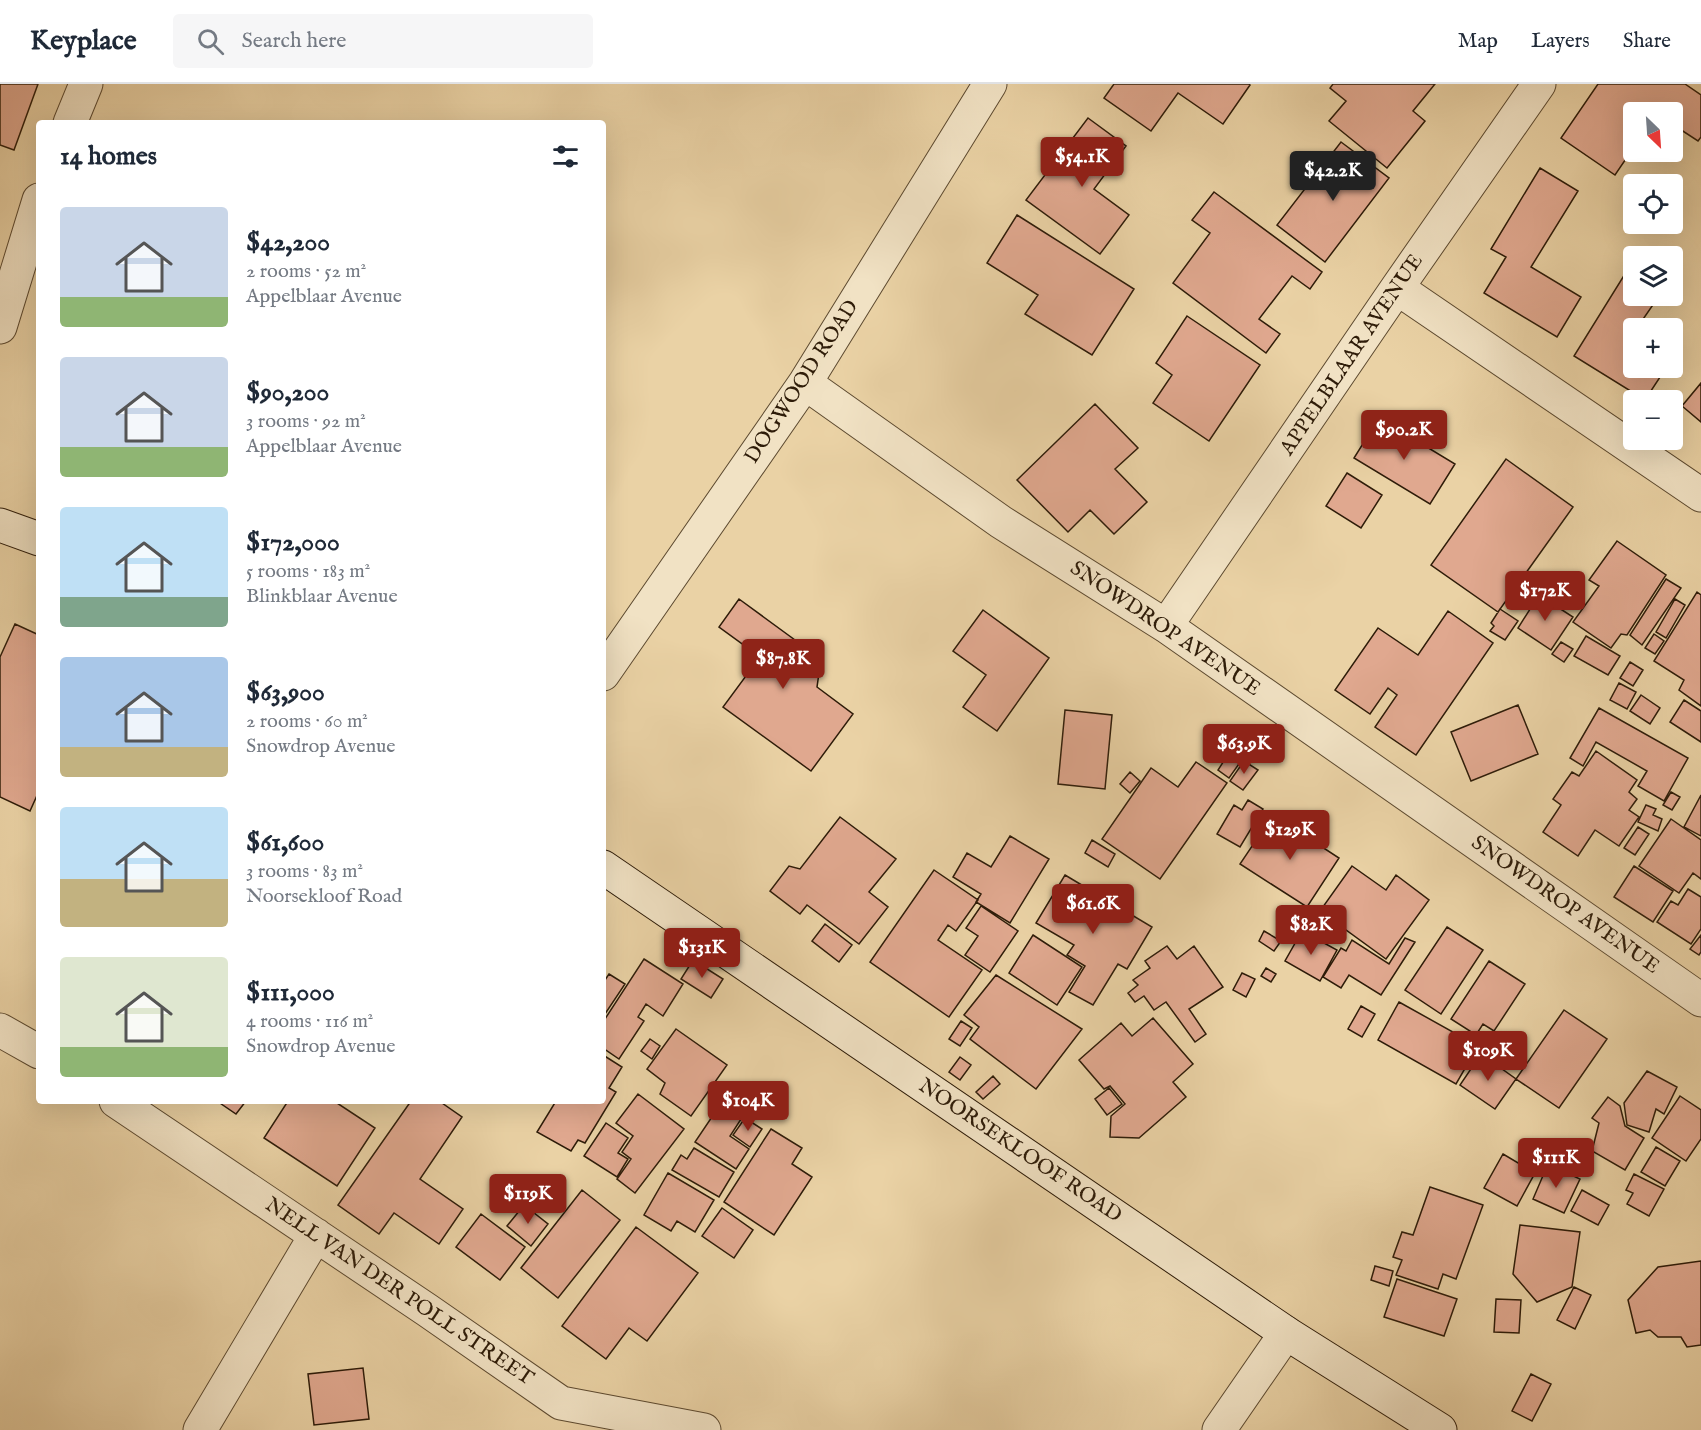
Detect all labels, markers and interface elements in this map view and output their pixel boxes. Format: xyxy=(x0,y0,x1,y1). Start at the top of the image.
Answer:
search box xyxy=(173,14,593,68)
text: Keyplace xyxy=(30,24,137,59)
icon: search xyxy=(194,25,227,58)
text: Search here xyxy=(242,27,346,55)
text: Map xyxy=(1458,28,1498,55)
text: Layers xyxy=(1531,28,1590,55)
text: Share xyxy=(1623,28,1671,55)
north arrow xyxy=(1623,102,1683,162)
map controls xyxy=(1623,102,1683,450)
pin: $54.1K xyxy=(1033,137,1131,188)
text: 14 homes xyxy=(60,140,157,173)
icon: filters xyxy=(549,140,582,173)
text: $54.1K xyxy=(1055,144,1109,169)
pin: $42.2K xyxy=(1284,151,1382,202)
text: $42.2K xyxy=(1304,158,1362,183)
button: locate xyxy=(1623,174,1683,234)
text: $42,200 xyxy=(246,226,330,259)
icon: home xyxy=(108,231,180,303)
button: layers xyxy=(1623,246,1683,306)
street label: APPELBLAAR AVENUE xyxy=(1274,249,1430,462)
text: 2 rooms · 52 m² xyxy=(246,259,366,284)
text: Appelblaar Avenue xyxy=(246,284,402,309)
street label: DOGWOOD ROAD xyxy=(739,295,865,469)
button: + xyxy=(1623,318,1683,378)
text: $90,200 xyxy=(246,376,329,409)
icon: home xyxy=(108,381,180,453)
button: − xyxy=(1623,390,1683,450)
text: 3 rooms · 92 m² xyxy=(246,409,366,434)
pin: $90.2K xyxy=(1355,410,1453,461)
text: $90.2K xyxy=(1375,417,1433,442)
text: Appelblaar Avenue xyxy=(246,434,402,459)
text: $172,000 xyxy=(246,526,340,559)
icon: home xyxy=(108,531,180,603)
street label: SNOWDROP AVENUE xyxy=(1065,555,1265,703)
text: 5 rooms · 183 m² xyxy=(246,559,370,584)
pin: $172K xyxy=(1503,571,1587,622)
text: $172K xyxy=(1519,578,1571,603)
text: Blinkblaar Avenue xyxy=(246,584,398,609)
pin: $87.8K xyxy=(734,639,832,690)
text: $87.8K xyxy=(756,646,810,671)
text: $63,900 xyxy=(246,676,325,709)
icon: home xyxy=(108,681,180,753)
text: 2 rooms · 60 m² xyxy=(246,709,368,734)
pin: $63.9K xyxy=(1195,724,1293,775)
text: $63.9K xyxy=(1217,731,1271,756)
text: Snowdrop Avenue xyxy=(246,734,396,759)
pin: $129K xyxy=(1248,810,1332,861)
text: $129K xyxy=(1264,817,1316,842)
text: $61,600 xyxy=(246,826,324,859)
street label: SNOWDROP AVENUE xyxy=(1466,830,1664,980)
icon: home xyxy=(108,831,180,903)
text: 3 rooms · 83 m² xyxy=(246,859,363,884)
text: Noorsekloof Road xyxy=(246,884,402,909)
pin: $61.6K xyxy=(1044,884,1142,935)
text: $61.6K xyxy=(1066,891,1120,916)
pin: $82K xyxy=(1275,905,1347,956)
text: $82K xyxy=(1290,912,1332,937)
pin: $131K xyxy=(660,928,744,979)
text: $131K xyxy=(678,935,726,960)
text: $111,000 xyxy=(246,976,335,1009)
icon: home xyxy=(108,981,180,1053)
text: 4 rooms · 116 m² xyxy=(246,1009,373,1034)
pin: $109K xyxy=(1446,1031,1530,1082)
text: Snowdrop Avenue xyxy=(246,1034,396,1059)
text: $109K xyxy=(1462,1038,1514,1063)
street label: NOORSEKLOOF ROAD xyxy=(913,1073,1127,1229)
pin: $104K xyxy=(706,1081,790,1132)
text: $104K xyxy=(722,1088,774,1113)
pin: $111K xyxy=(1514,1138,1598,1189)
text: $111K xyxy=(1532,1145,1580,1170)
pin: $119K xyxy=(486,1174,570,1225)
text: $119K xyxy=(503,1181,553,1206)
street label: NELL VAN DER POLL STREET xyxy=(259,1192,539,1393)

